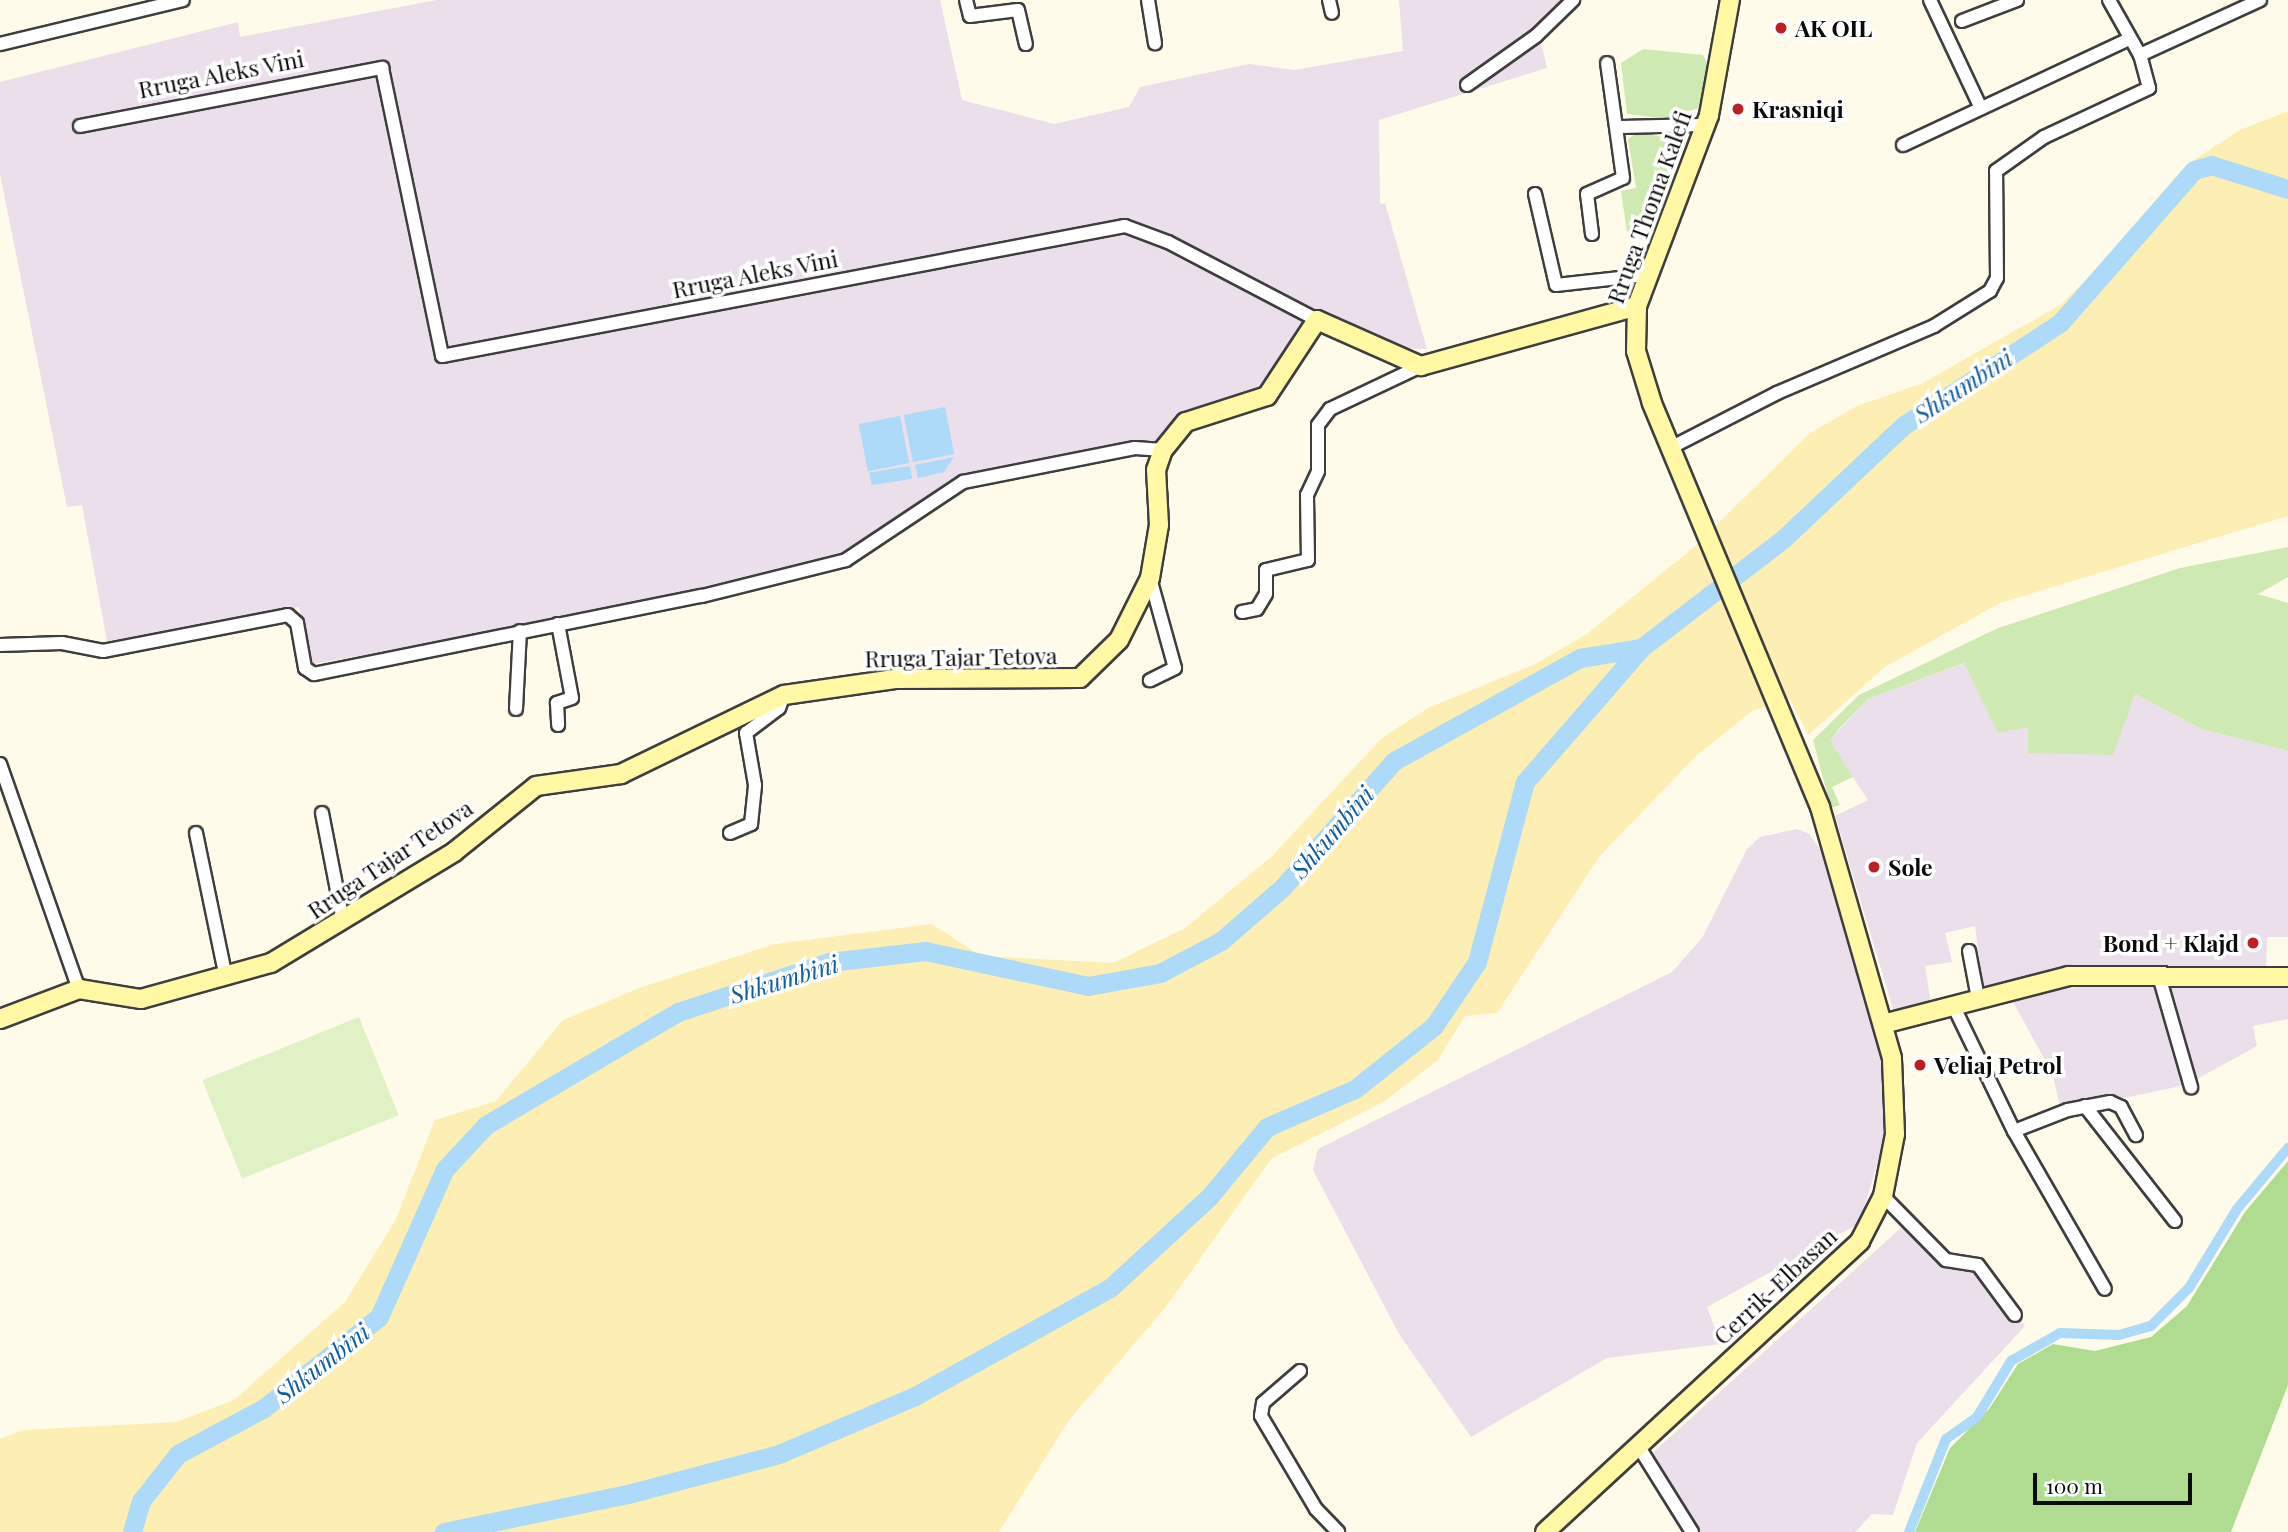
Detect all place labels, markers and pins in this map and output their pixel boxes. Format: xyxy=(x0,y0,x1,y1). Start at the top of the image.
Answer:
place label: AK OIL xyxy=(1795,14,1872,42)
marker: AK OIL xyxy=(1773,20,1789,36)
place label: Krasniqi xyxy=(1752,95,1844,123)
marker: Krasniqi xyxy=(1730,101,1746,117)
place label: Sole xyxy=(1888,853,1933,881)
marker: Sole xyxy=(1866,859,1882,875)
place label: Bond + Klajd xyxy=(2103,929,2239,957)
marker: Bond + Klajd xyxy=(2245,935,2261,951)
place label: Veliaj Petrol xyxy=(1934,1051,2062,1079)
marker: Veliaj Petrol xyxy=(1912,1057,1928,1073)

